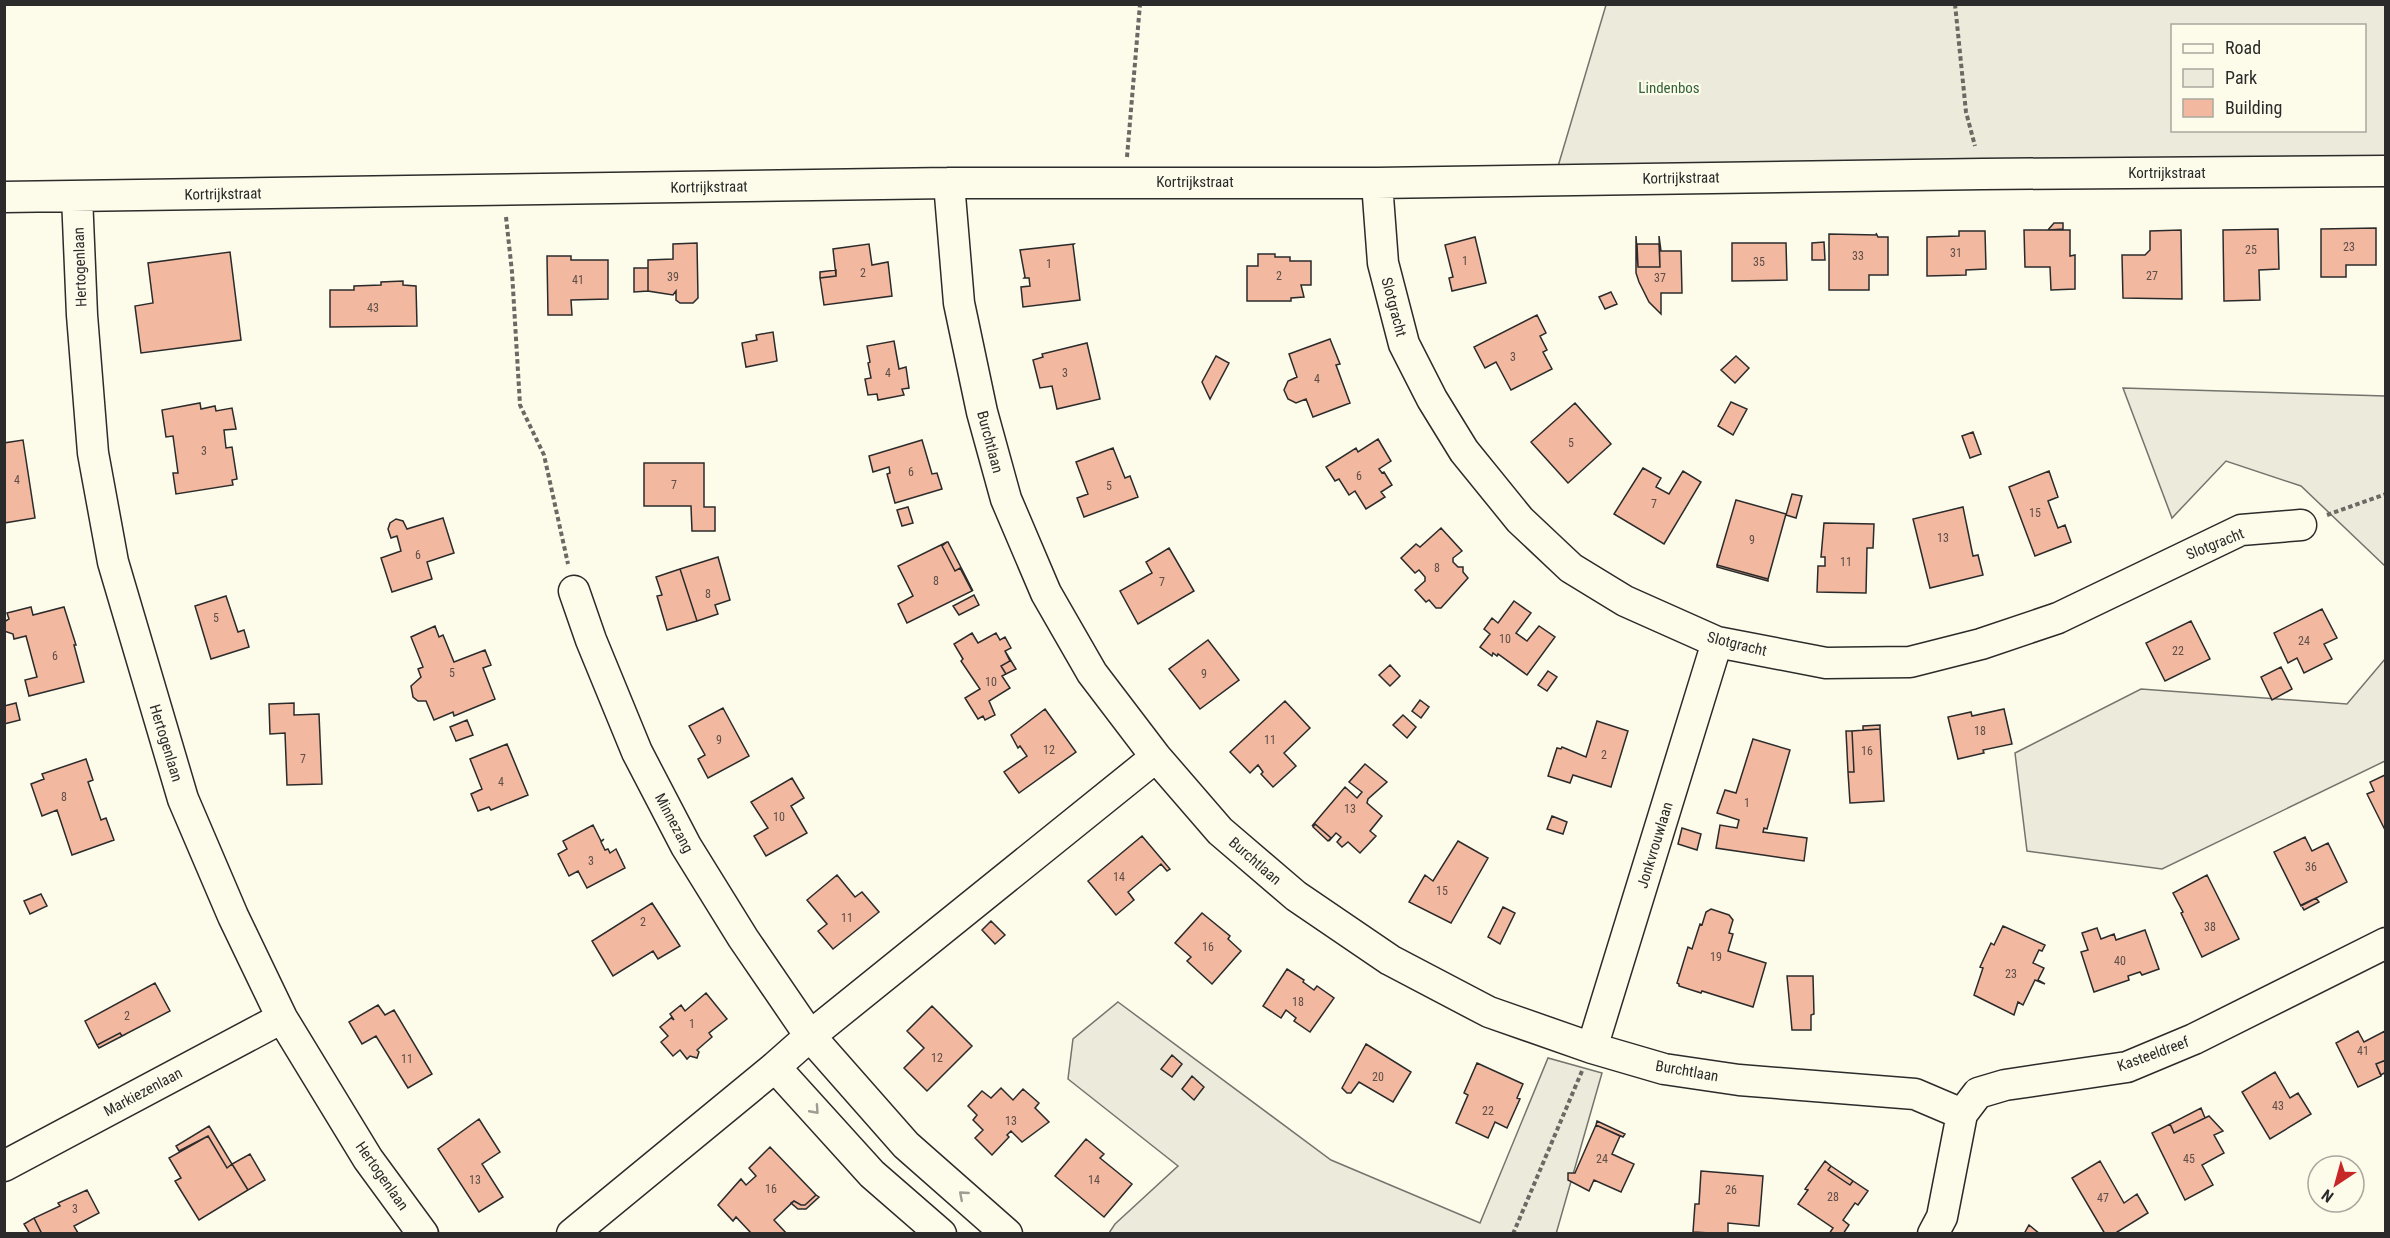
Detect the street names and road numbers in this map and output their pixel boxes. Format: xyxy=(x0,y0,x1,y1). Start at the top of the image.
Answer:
street label: Kortrijkstraat xyxy=(2128,164,2206,182)
street label: Kortrijkstraat xyxy=(1642,168,1720,188)
street label: Kortrijkstraat xyxy=(1156,173,1234,191)
street label: Kortrijkstraat xyxy=(670,177,748,197)
street label: Kortrijkstraat xyxy=(184,184,262,204)
street label: Hertogenlaan xyxy=(70,227,90,307)
street label: Slotgracht xyxy=(1377,275,1411,339)
street label: Burchtlaan xyxy=(973,409,1007,475)
street label: Slotgracht xyxy=(2184,524,2246,564)
street label: Slotgracht xyxy=(1705,628,1769,660)
street label: Hertogenlaan xyxy=(146,702,186,784)
street label: Minnezang xyxy=(651,790,697,856)
street label: Jonkvrouwlaan xyxy=(1633,800,1677,890)
street label: Burchtlaan xyxy=(1225,833,1285,889)
street label: Kasteeldreef xyxy=(2115,1033,2191,1075)
street label: Burchtlaan xyxy=(1654,1057,1720,1085)
street label: Markiezenlaan xyxy=(101,1064,185,1120)
street label: Hertogenlaan xyxy=(352,1138,412,1214)

